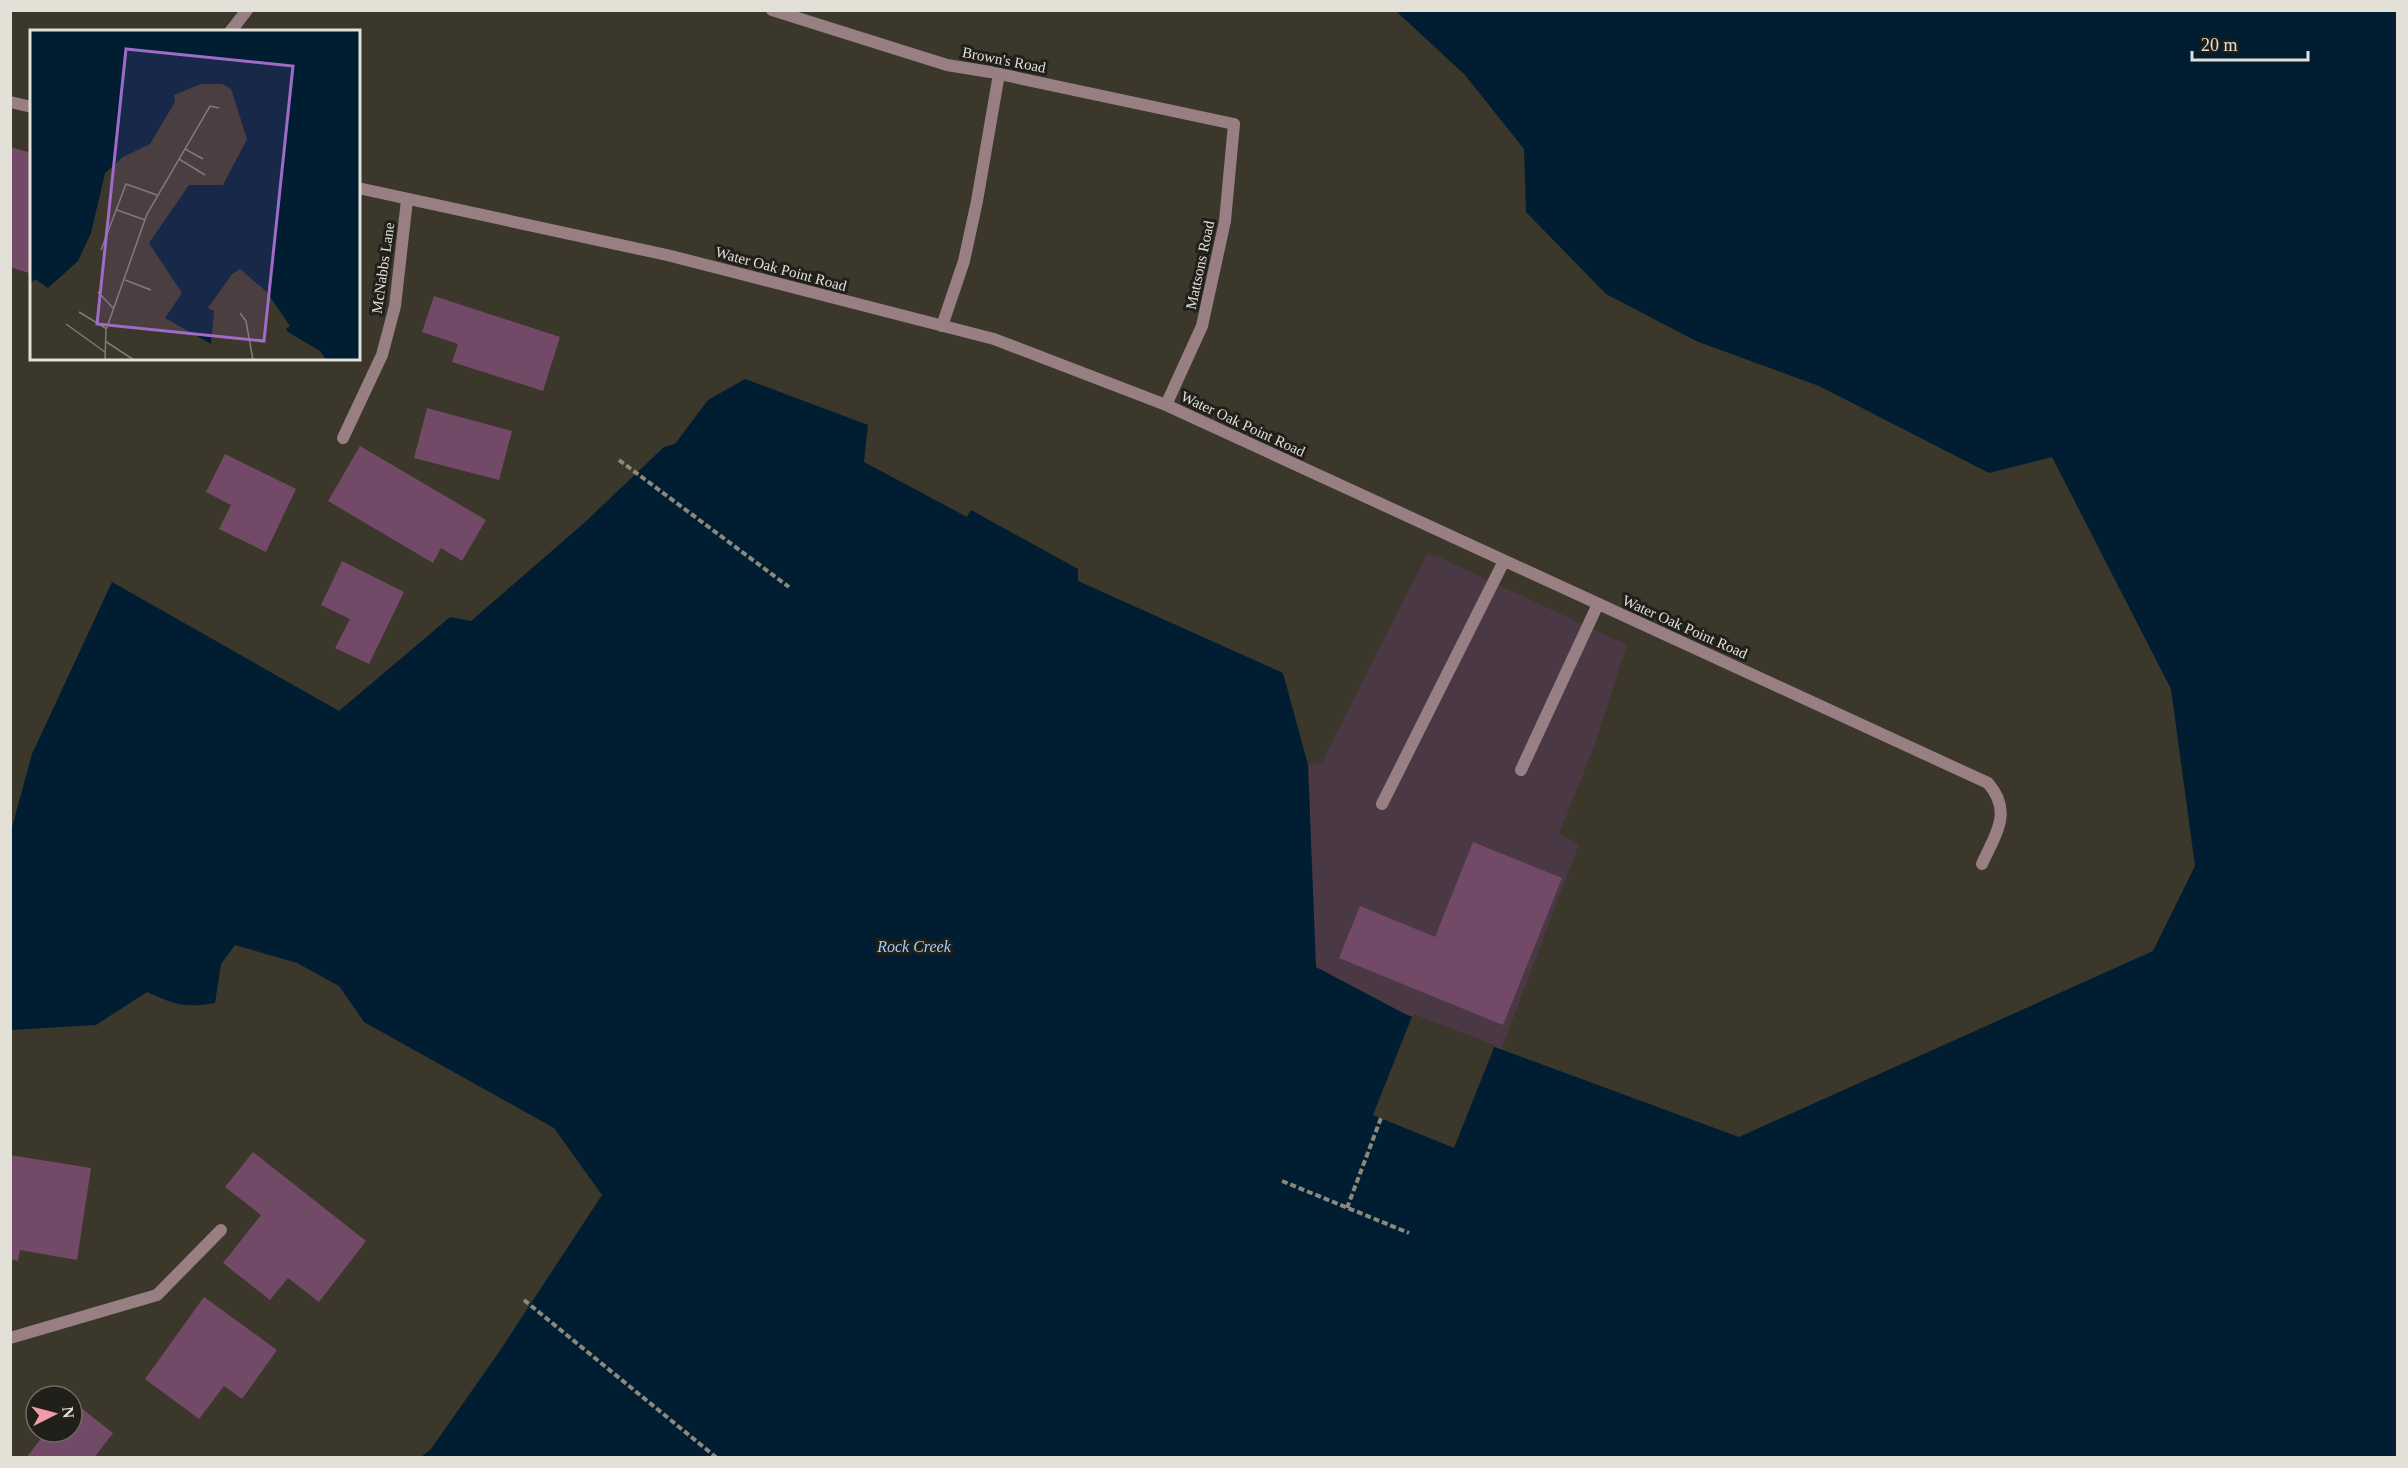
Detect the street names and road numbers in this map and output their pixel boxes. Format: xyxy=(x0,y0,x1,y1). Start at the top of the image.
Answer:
street label: Brown's Road xyxy=(961,44,1048,76)
street label: Mattsons Road xyxy=(1183,219,1217,311)
street label: McNabbs Lane xyxy=(369,221,397,315)
street label: Water Oak Point Road xyxy=(714,244,849,294)
street label: Water Oak Point Road xyxy=(1178,388,1308,460)
street label: Water Oak Point Road xyxy=(1620,592,1750,662)

